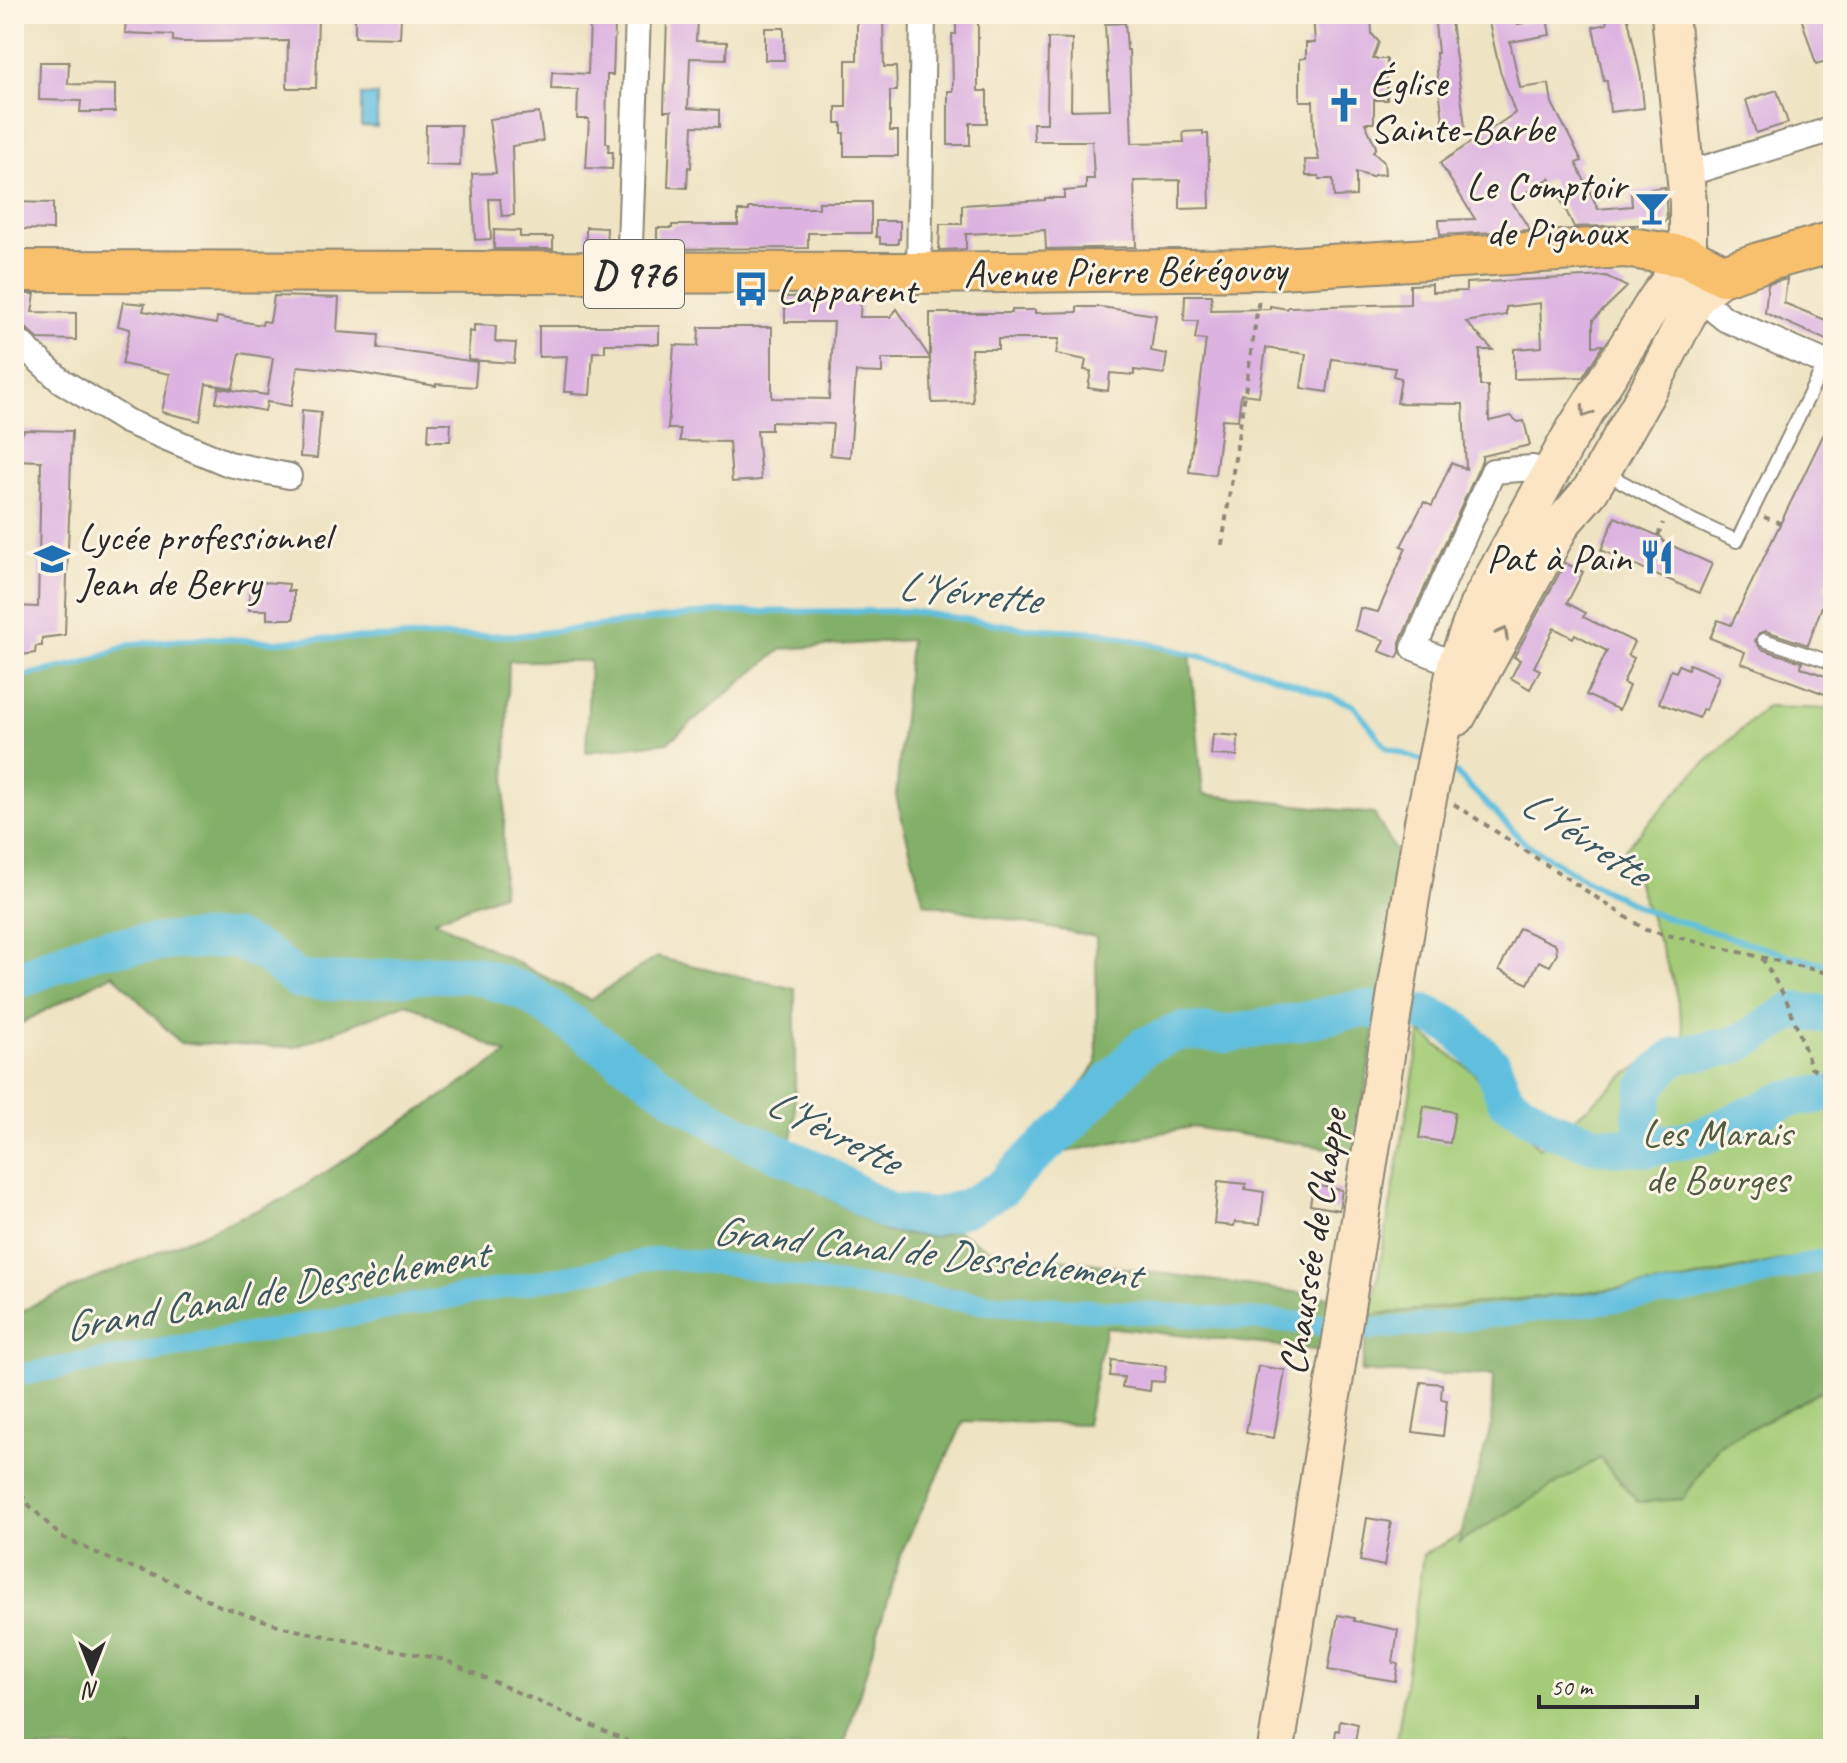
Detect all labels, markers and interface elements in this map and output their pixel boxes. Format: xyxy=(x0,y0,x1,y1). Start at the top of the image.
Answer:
place label: Église Sainte-Barbe xyxy=(1370,58,1557,154)
church icon: Église Sainte-Barbe xyxy=(1325,86,1363,124)
place label: Le Comptoir de Pignoux xyxy=(1466,161,1630,257)
bar icon: Le Comptoir de Pignoux xyxy=(1633,189,1671,227)
road number: D 976 xyxy=(584,240,684,308)
street label: Avenue Pierre Bérégovoy xyxy=(963,243,1290,299)
place label: Lapparent xyxy=(777,265,920,315)
bus stop icon: Lapparent xyxy=(732,270,770,308)
one-way arrow xyxy=(1580,403,1595,418)
place label: Lycée professionnel Jean de Berry xyxy=(76,512,337,608)
place label: Pat à Pain xyxy=(1487,533,1632,583)
restaurant icon: Pat à Pain xyxy=(1638,538,1676,576)
school or university icon: Lycée professionnel Jean de Berry xyxy=(33,540,71,578)
water label: L'Yévrette xyxy=(896,559,1048,627)
one-way arrow xyxy=(1493,627,1509,641)
water label: L'Yévrette xyxy=(1511,776,1664,902)
water label: L'Yèvrette xyxy=(758,1076,914,1190)
street label: Chaussée de Chappe xyxy=(1267,1103,1359,1378)
park label: Les Marais de Bourges xyxy=(1642,1108,1795,1204)
water label: Grand Canal de Dessèchement xyxy=(710,1204,1149,1302)
water label: Grand Canal de Dessèchement xyxy=(60,1226,499,1354)
north arrow xyxy=(52,1631,132,1711)
scale bar xyxy=(1539,1659,1697,1709)
text: 50 m xyxy=(1551,1672,1594,1702)
text: N xyxy=(82,1676,99,1704)

